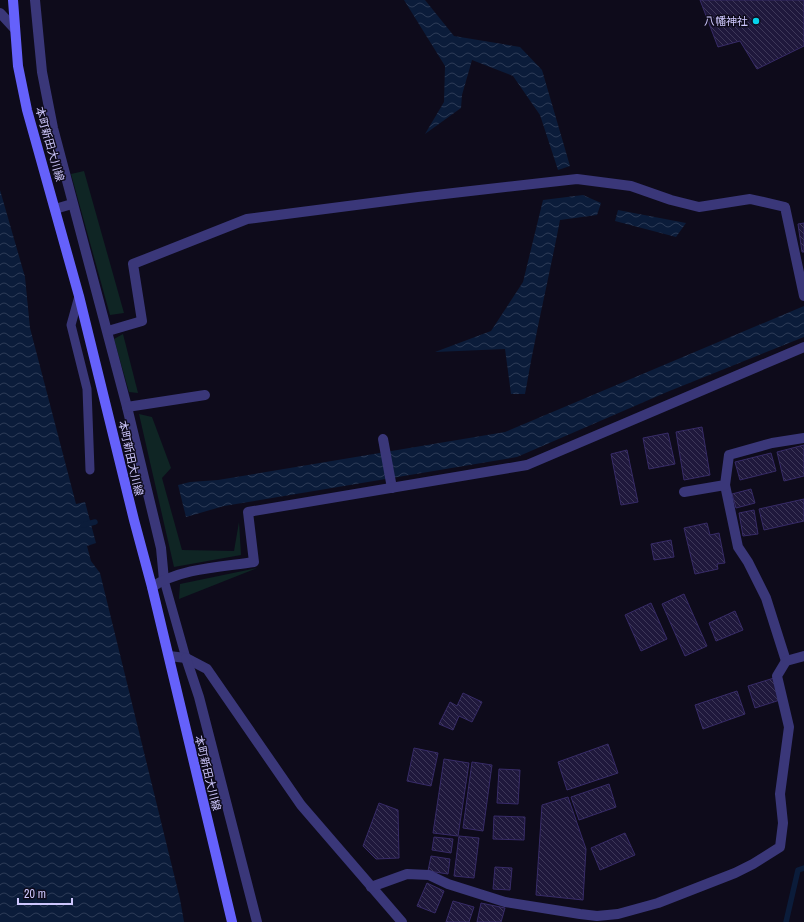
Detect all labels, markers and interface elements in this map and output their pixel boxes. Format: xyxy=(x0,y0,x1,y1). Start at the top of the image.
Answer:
place label: 八幡神社 xyxy=(704,14,748,28)
marker: 八幡神社 xyxy=(751,16,761,26)
street label: 本町新田大川線 xyxy=(33,105,67,183)
street label: 本町新田大川線 xyxy=(116,419,146,497)
street label: 本町新田大川線 xyxy=(192,734,224,812)
scale bar xyxy=(18,880,72,906)
text: 20 m xyxy=(24,886,46,902)

